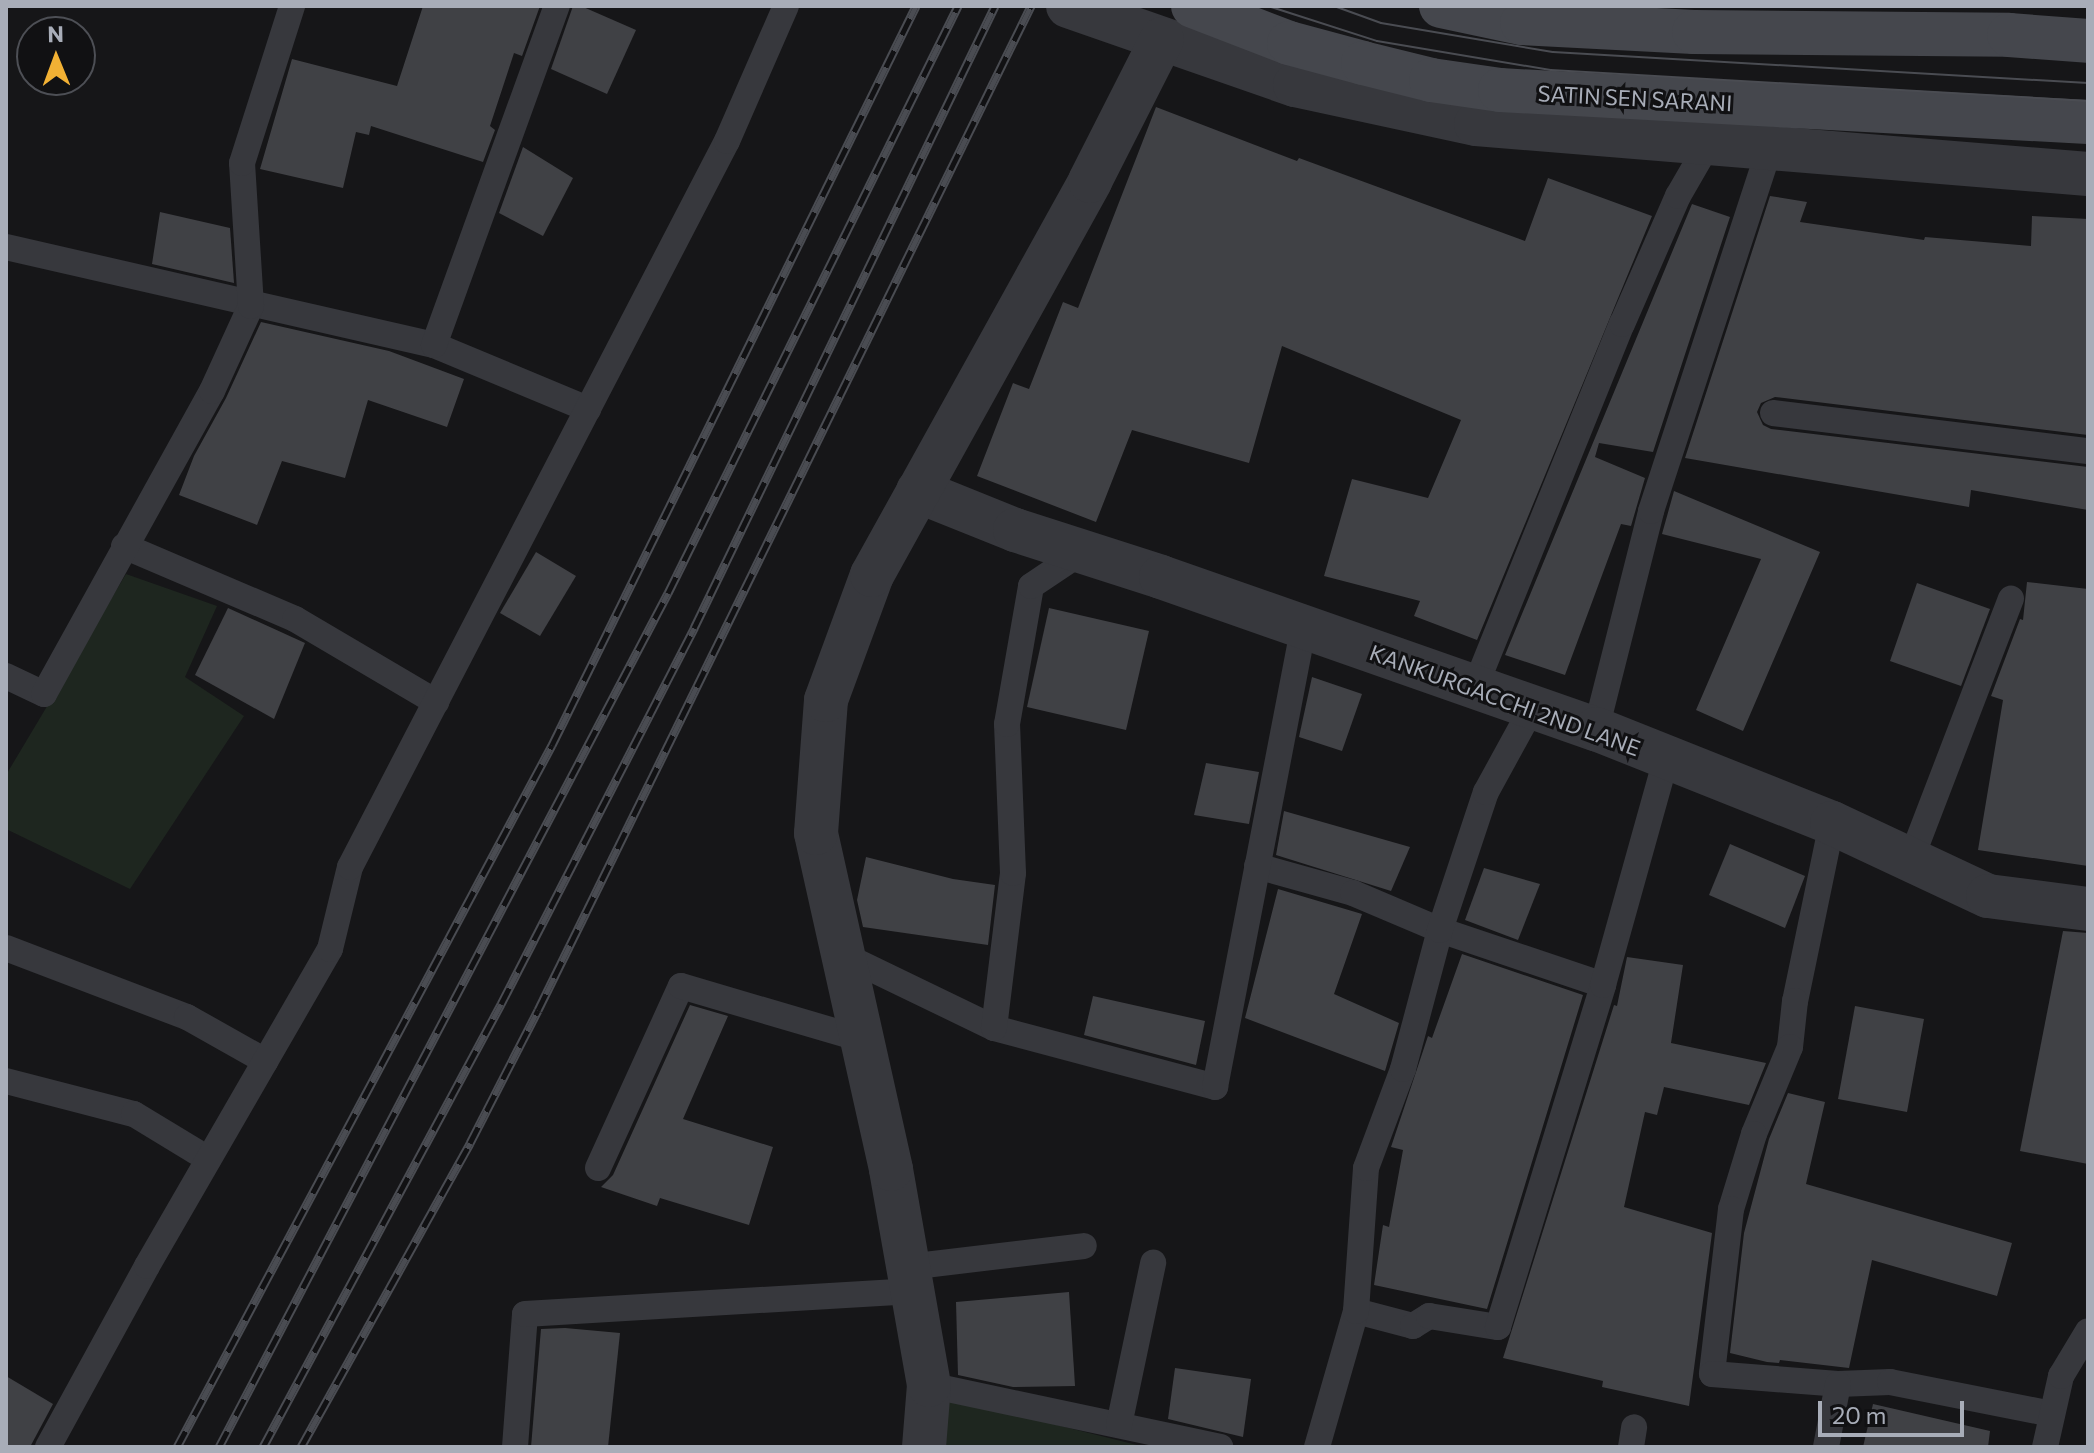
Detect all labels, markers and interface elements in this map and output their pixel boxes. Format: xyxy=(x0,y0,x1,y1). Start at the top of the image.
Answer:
north arrow xyxy=(16,16,96,96)
text: N xyxy=(47,20,64,47)
street label: SATIN SEN SARANI xyxy=(1537,80,1733,116)
street label: KANKURGACCHI 2ND LANE xyxy=(1366,639,1644,761)
scale bar xyxy=(1822,1385,1968,1435)
text: 20 m xyxy=(1832,1400,1886,1429)

